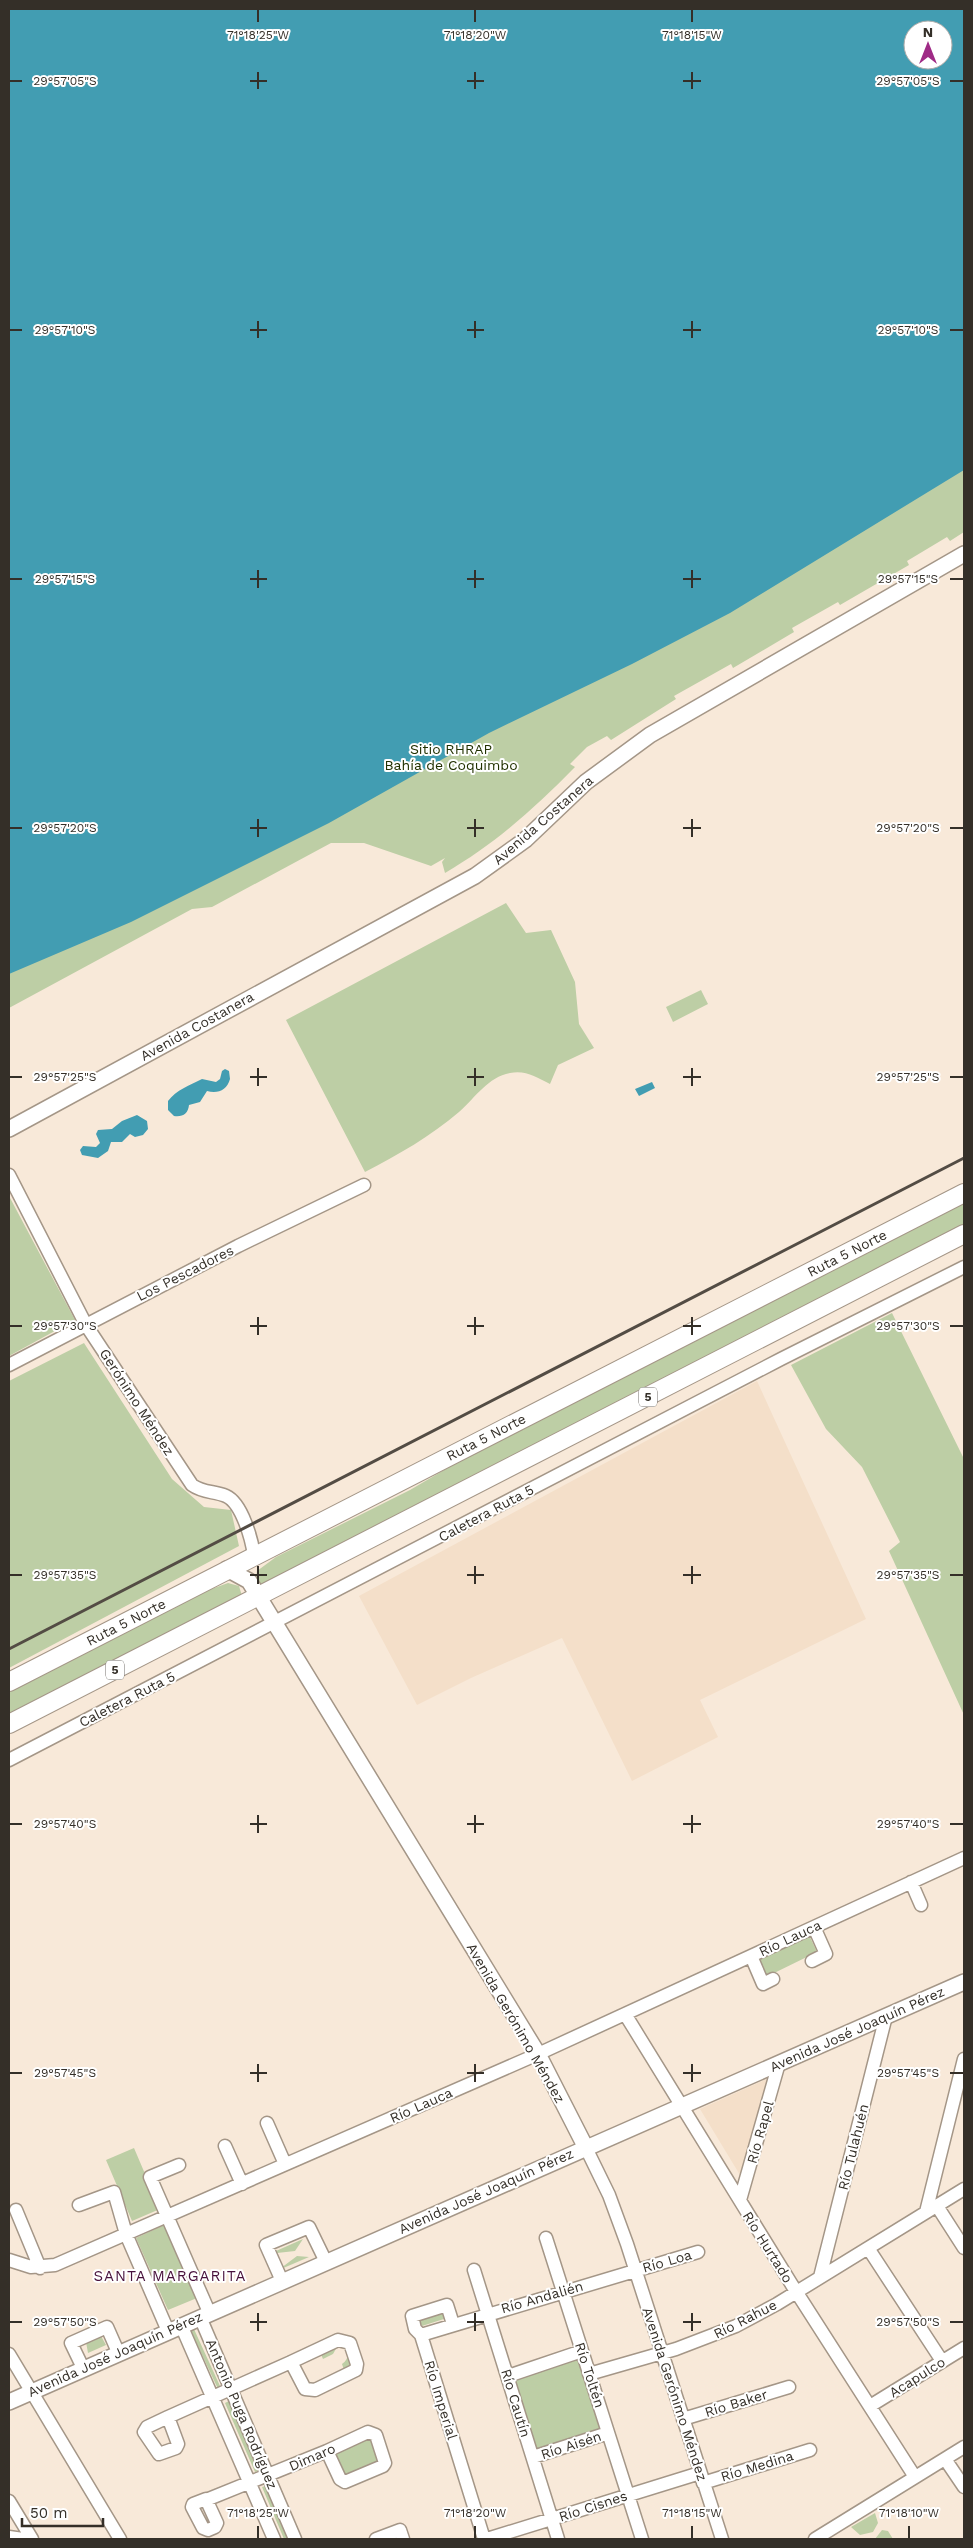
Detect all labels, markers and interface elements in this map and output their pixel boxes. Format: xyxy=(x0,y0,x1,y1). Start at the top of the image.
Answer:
north arrow xyxy=(903,20,953,70)
text: N xyxy=(923,24,933,40)
text: 71°18'25"W xyxy=(227,28,290,42)
text: 71°18'20"W xyxy=(444,28,507,42)
text: 71°18'15"W xyxy=(662,28,722,42)
text: 29°57'05"S xyxy=(33,74,97,88)
text: 29°57'05"S xyxy=(876,74,940,88)
text: 29°57'10"S xyxy=(34,323,96,337)
text: 29°57'10"S xyxy=(877,323,939,337)
text: 29°57'15"S xyxy=(35,572,95,586)
text: 29°57'15"S xyxy=(878,572,938,586)
park label: Sitio RHRAP Bahía de Coquimbo xyxy=(384,741,518,773)
street label: Avenida Costanera xyxy=(490,772,596,868)
text: 29°57'20"S xyxy=(33,821,97,835)
text: 29°57'20"S xyxy=(876,821,940,835)
street label: Avenida Costanera xyxy=(138,988,256,1064)
text: 29°57'25"S xyxy=(34,1070,96,1084)
text: 29°57'25"S xyxy=(877,1070,939,1084)
street label: Ruta 5 Norte xyxy=(805,1226,889,1280)
street label: Los Pescadores xyxy=(134,1242,236,1304)
text: 29°57'30"S xyxy=(33,1319,97,1333)
text: 29°57'30"S xyxy=(876,1319,940,1333)
street label: Gerónimo Méndez xyxy=(97,1346,177,1458)
road number: 5 xyxy=(639,1388,657,1406)
street label: Ruta 5 Norte xyxy=(444,1410,528,1464)
street label: Caletera Ruta 5 xyxy=(436,1481,536,1545)
text: 29°57'35"S xyxy=(34,1568,96,1582)
text: 29°57'35"S xyxy=(877,1568,939,1582)
street label: Ruta 5 Norte xyxy=(84,1595,168,1649)
road number: 5 xyxy=(106,1660,124,1680)
street label: Caletera Ruta 5 xyxy=(76,1668,178,1730)
text: 29°57'40"S xyxy=(34,1817,96,1831)
text: 29°57'40"S xyxy=(877,1817,939,1831)
street label: Río Lauca xyxy=(756,1917,824,1959)
street label: Avenida Gerónimo Méndez xyxy=(464,1940,568,2106)
street label: Avenida José Joaquín Pérez xyxy=(767,1983,947,2075)
text: 29°57'45"S xyxy=(34,2066,96,2080)
text: 29°57'45"S xyxy=(877,2066,939,2080)
street label: Río Lauca xyxy=(387,2084,455,2126)
street label: Río Rapel xyxy=(743,2098,777,2165)
street label: Río Tulahuén xyxy=(835,2102,871,2192)
street label: Avenida José Joaquín Pérez xyxy=(396,2145,576,2237)
street label: Río Hurtado xyxy=(740,2208,796,2286)
street label: Río Loa xyxy=(640,2246,694,2276)
district label: SANTA MARGARITA xyxy=(94,2267,246,2285)
street label: Río Andalién xyxy=(499,2278,585,2316)
street label: Río Rahue xyxy=(711,2296,779,2342)
street label: Avenida Gerónimo Méndez xyxy=(639,2305,711,2483)
street label: Avenida José Joaquín Pérez xyxy=(25,2308,205,2400)
text: 29°57'50"S xyxy=(33,2315,97,2329)
text: 29°57'50"S xyxy=(876,2315,940,2329)
street label: Antonio Puga Rodríguez xyxy=(203,2336,281,2492)
street label: Río Toltén xyxy=(572,2340,608,2410)
street label: Acapulco xyxy=(886,2354,948,2400)
street label: Río Imperial xyxy=(421,2358,461,2442)
street label: Río Cautín xyxy=(498,2367,534,2439)
street label: Río Baker xyxy=(703,2386,770,2420)
street label: Río Aisén xyxy=(539,2428,603,2462)
street label: Dimaro xyxy=(286,2440,338,2474)
street label: Río Medina xyxy=(719,2447,795,2485)
street label: Río Cisnes xyxy=(557,2487,629,2525)
scale bar xyxy=(22,2496,104,2528)
text: 50 m xyxy=(30,2504,67,2522)
text: 71°18'25"W xyxy=(227,2506,290,2520)
text: 71°18'20"W xyxy=(444,2506,507,2520)
text: 71°18'15"W xyxy=(662,2506,722,2520)
text: 71°18'10"W xyxy=(879,2506,940,2520)

